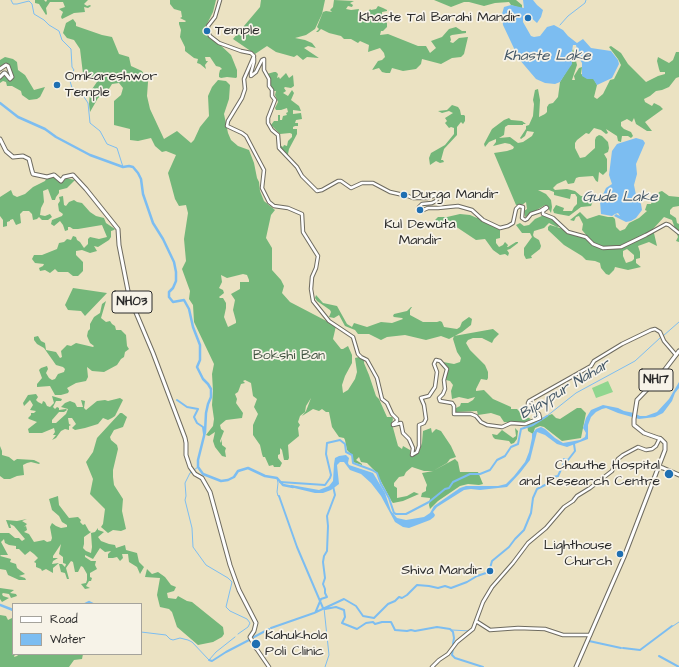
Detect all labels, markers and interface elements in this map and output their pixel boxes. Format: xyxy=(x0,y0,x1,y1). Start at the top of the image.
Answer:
place label: Khaste Tal Barahi Mandir xyxy=(359,10,520,26)
marker: Khaste Tal Barahi Mandir xyxy=(523,13,533,23)
place label: Temple xyxy=(215,23,260,39)
marker: Temple xyxy=(202,26,212,36)
water label: Khaste Lake xyxy=(503,48,591,66)
place label: Omkareshwor Temple xyxy=(65,69,157,102)
marker: Omkareshwor Temple xyxy=(52,80,62,90)
place label: Durga Mandir xyxy=(412,187,499,203)
water label: Gude Lake xyxy=(582,189,658,207)
marker: Durga Mandir xyxy=(399,190,409,200)
marker: Kul Dewuta Mandir xyxy=(415,205,425,215)
place label: Kul Dewuta Mandir xyxy=(384,217,456,250)
road number: NH03 xyxy=(112,291,152,313)
park label: Bokshi Ban xyxy=(253,348,325,364)
water label: Bijaypur Nahar xyxy=(517,356,613,424)
road number: NH17 xyxy=(639,369,673,391)
place label: Chauthe Hospital and Research Centre xyxy=(519,458,660,490)
marker: Chauthe Hospital and Research Centre xyxy=(663,468,675,480)
place label: Lighthouse Church xyxy=(544,538,612,570)
marker: Lighthouse Church xyxy=(615,549,625,559)
place label: Shiva Mandir xyxy=(401,563,482,579)
marker: Shiva Mandir xyxy=(485,566,495,576)
legend xyxy=(12,603,142,655)
text: Road xyxy=(50,611,78,628)
place label: Kahukhola Poli Clinic xyxy=(265,628,327,660)
text: Water xyxy=(50,631,85,648)
marker: Kahukhola Poli Clinic xyxy=(250,638,262,650)

